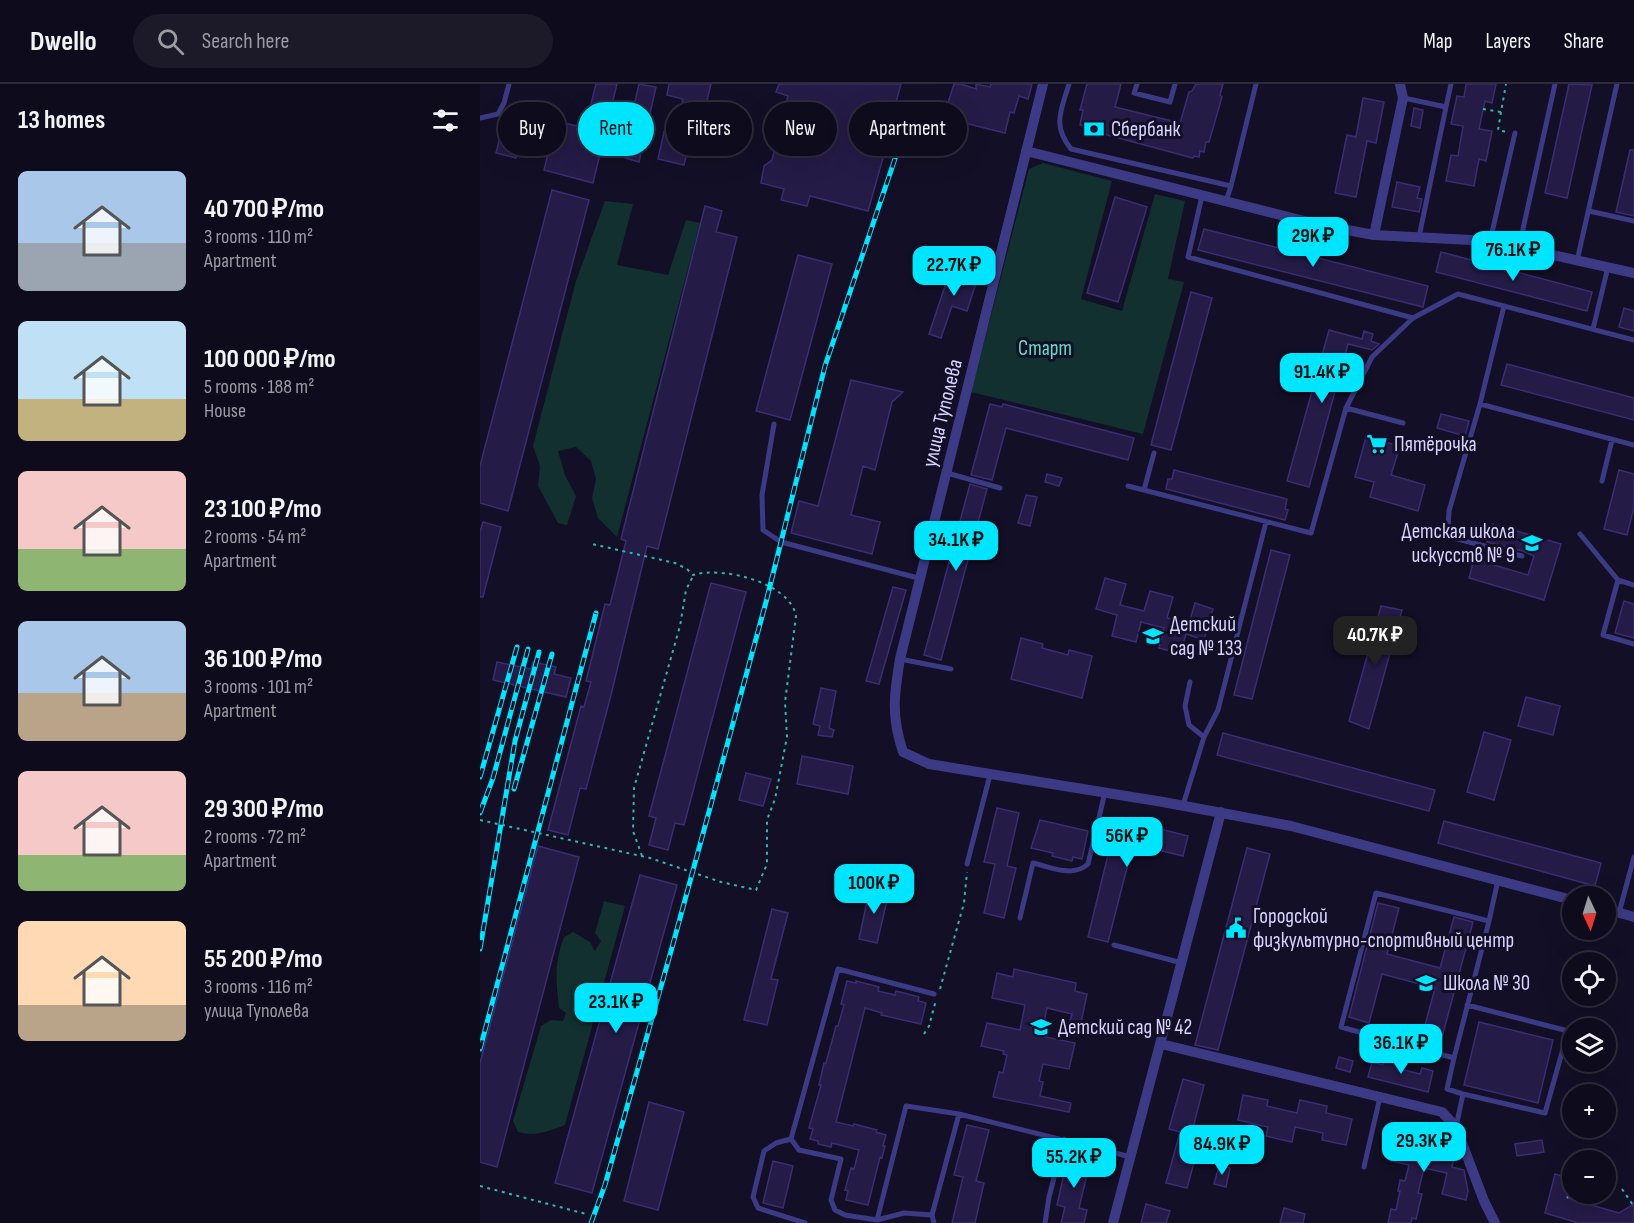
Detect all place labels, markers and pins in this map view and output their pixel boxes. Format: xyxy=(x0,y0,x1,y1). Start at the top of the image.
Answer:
bank icon: Сбербанк xyxy=(1082,117,1106,141)
place label: Сбербанк xyxy=(1111,117,1181,142)
pin: 29K ₽ xyxy=(1271,217,1355,268)
pin: 76.1K ₽ xyxy=(1458,231,1568,282)
pin: 22.7K ₽ xyxy=(899,246,1009,297)
pin: 91.4K ₽ xyxy=(1267,353,1377,404)
supermarket icon: Пятёрочка xyxy=(1365,432,1389,456)
place label: Пятёрочка xyxy=(1394,432,1477,457)
place label: Детская школа искусств № 9 xyxy=(1402,519,1515,568)
pin: 34.1K ₽ xyxy=(901,521,1011,572)
school or university icon: Детская школа искусств № 9 xyxy=(1520,531,1544,555)
place label: Детский сад № 133 xyxy=(1170,612,1242,661)
pin: 40.7K ₽ xyxy=(1320,616,1430,667)
school or university icon: Детский сад № 133 xyxy=(1141,624,1165,648)
pin: 56K ₽ xyxy=(1085,817,1169,868)
pin: 100K ₽ xyxy=(825,864,923,915)
place label: Городской физкультурно-спортивный центр xyxy=(1253,904,1514,953)
public building icon: Городской физкультурно-спортивный центр xyxy=(1224,916,1248,940)
school or university icon: Школа № 30 xyxy=(1414,971,1438,995)
place label: Школа № 30 xyxy=(1443,971,1530,996)
pin: 23.1K ₽ xyxy=(561,983,671,1034)
school or university icon: Детский сад № 42 xyxy=(1029,1015,1053,1039)
place label: Детский сад № 42 xyxy=(1058,1015,1192,1040)
pin: 36.1K ₽ xyxy=(1346,1024,1456,1075)
pin: 29.3K ₽ xyxy=(1369,1122,1479,1173)
pin: 84.9K ₽ xyxy=(1167,1125,1277,1176)
pin: 55.2K ₽ xyxy=(1019,1138,1129,1189)

